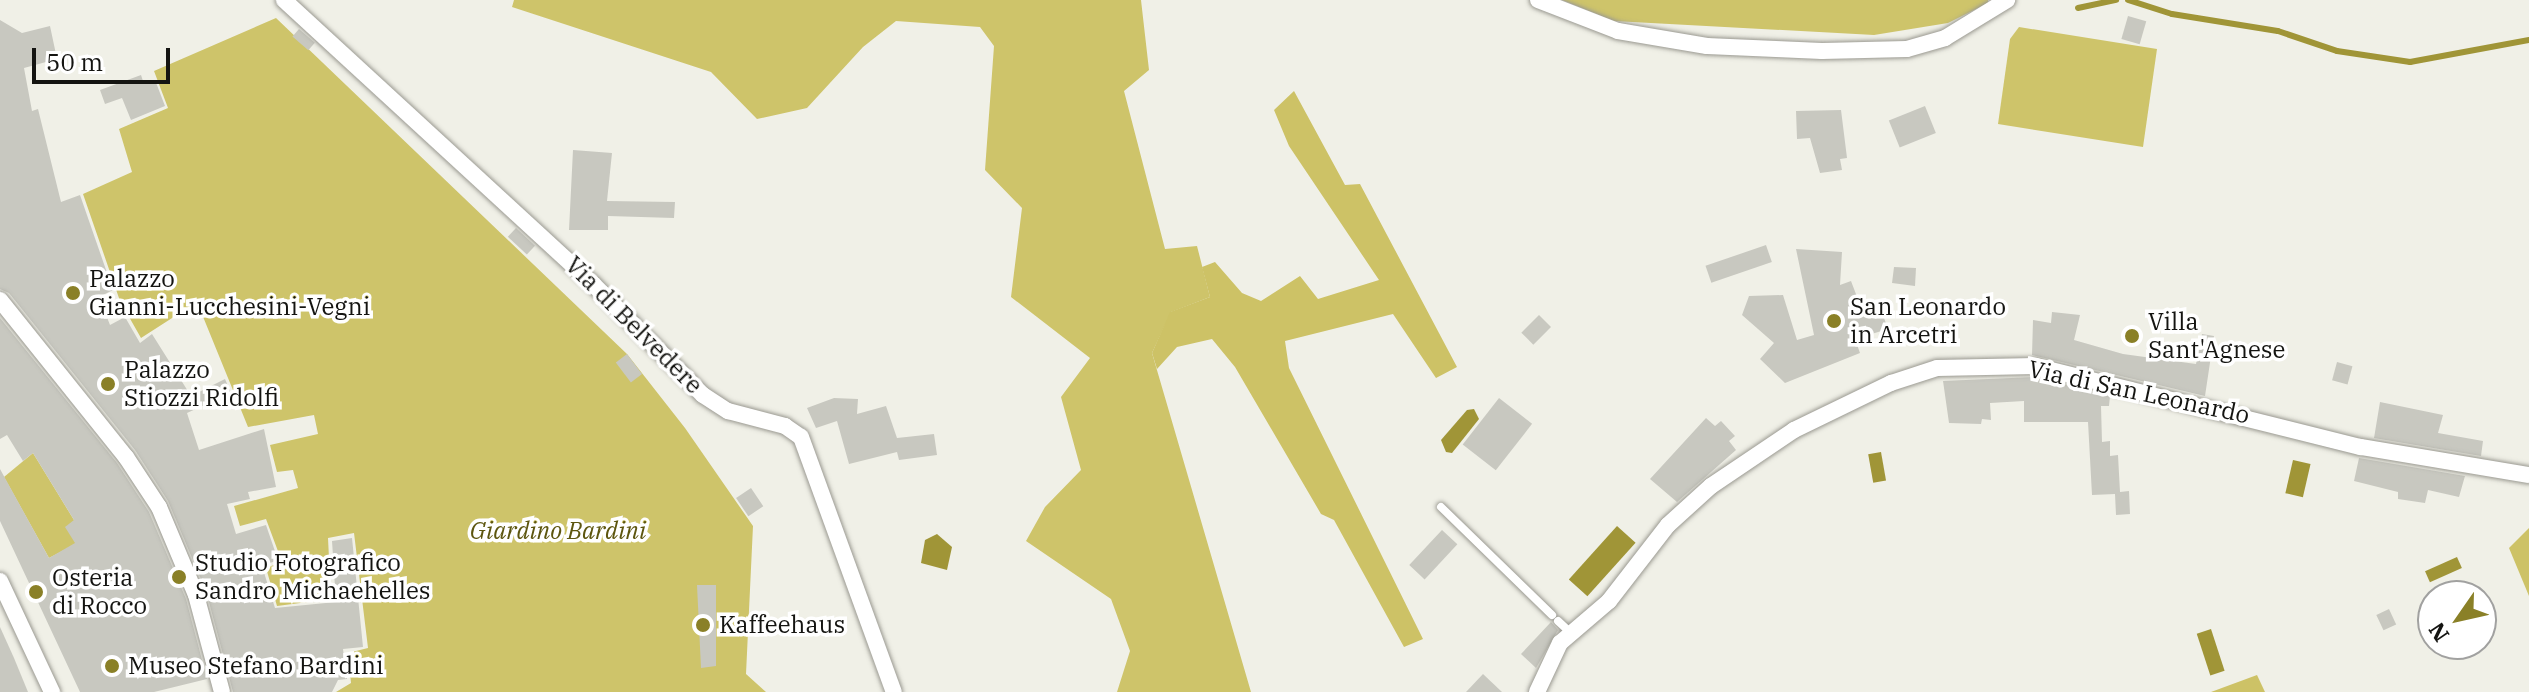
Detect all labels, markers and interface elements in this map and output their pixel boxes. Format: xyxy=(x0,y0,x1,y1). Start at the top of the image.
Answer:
scale bar xyxy=(36,32,174,82)
text: 50 m xyxy=(46,46,103,78)
street label: Via di Belvedere xyxy=(559,250,709,400)
place label: Palazzo Gianni-Lucchesini-Vegni xyxy=(89,265,370,321)
marker: Palazzo Gianni-Lucchesini-Vegni xyxy=(64,284,82,302)
place label: San Leonardo in Arcetri xyxy=(1850,293,2006,349)
place label: Villa Sant'Agnese xyxy=(2148,308,2285,364)
marker: San Leonardo in Arcetri xyxy=(1825,312,1843,330)
marker: Villa Sant'Agnese xyxy=(2123,327,2141,345)
street label: Via di San Leonardo xyxy=(2026,354,2252,430)
place label: Palazzo Stiozzi Ridolfi xyxy=(124,356,279,412)
marker: Palazzo Stiozzi Ridolfi xyxy=(99,375,117,393)
park label: Giardino Bardini xyxy=(470,517,646,545)
place label: Studio Fotografico Sandro Michaehelles xyxy=(195,549,431,605)
place label: Osteria di Rocco xyxy=(52,564,147,620)
marker: Studio Fotografico Sandro Michaehelles xyxy=(170,568,188,586)
north arrow xyxy=(2417,580,2497,660)
marker: Osteria di Rocco xyxy=(27,583,45,601)
place label: Kaffeehaus xyxy=(719,611,845,639)
marker: Kaffeehaus xyxy=(694,616,712,634)
text: N xyxy=(2421,617,2455,648)
place label: Museo Stefano Bardini xyxy=(128,652,384,680)
marker: Museo Stefano Bardini xyxy=(103,657,121,675)

